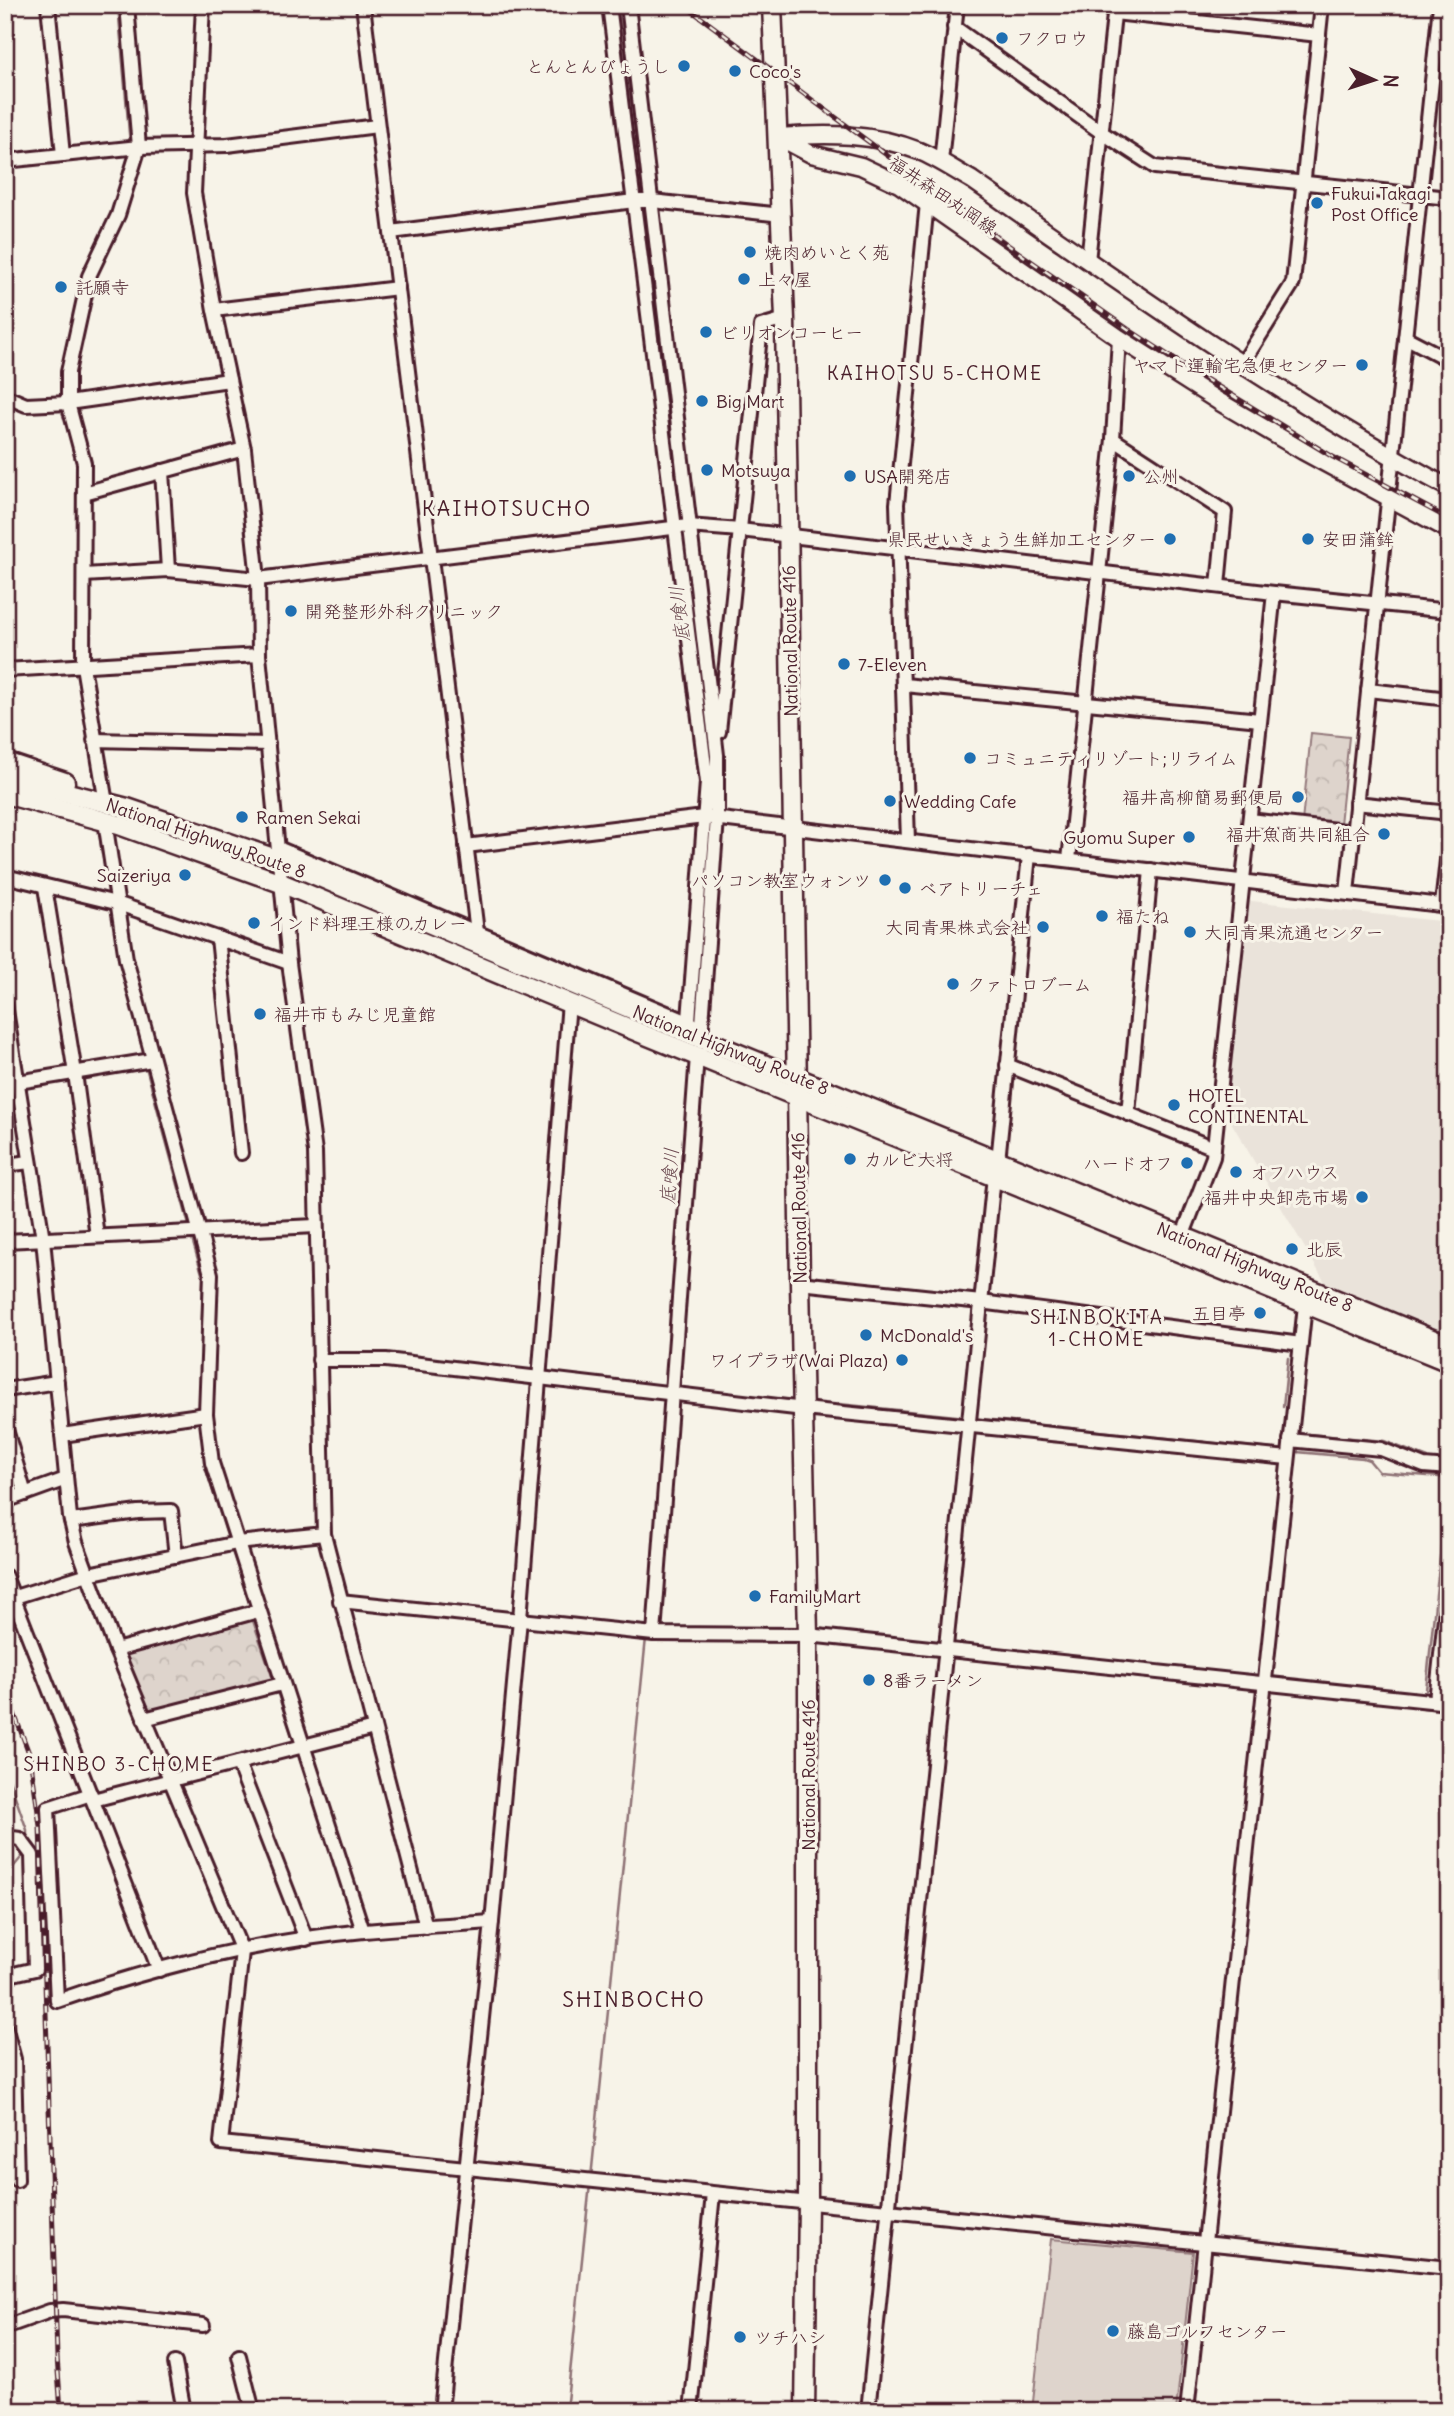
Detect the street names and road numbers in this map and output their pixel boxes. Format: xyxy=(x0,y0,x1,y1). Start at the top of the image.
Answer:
street label: 福井森田丸岡線 xyxy=(884,150,1002,240)
street label: National Route 416 xyxy=(777,565,803,717)
street label: National Highway Route 8 xyxy=(103,793,309,883)
street label: National Highway Route 8 xyxy=(629,1000,833,1100)
street label: National Route 416 xyxy=(786,1132,812,1284)
street label: National Highway Route 8 xyxy=(1153,1217,1357,1317)
street label: National Route 416 xyxy=(797,1699,820,1851)

